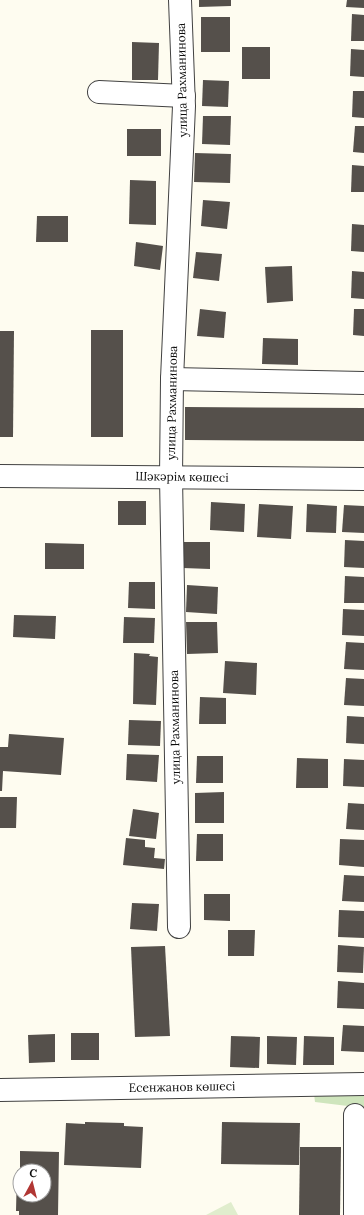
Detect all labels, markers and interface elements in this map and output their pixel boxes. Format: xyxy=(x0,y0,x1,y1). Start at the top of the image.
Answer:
street label: улица Рахманинова xyxy=(173,23,190,137)
street label: улица Рахманинова xyxy=(163,346,180,460)
street label: Шәкәрім көшесі xyxy=(135,468,229,485)
street label: улица Рахманинова xyxy=(166,670,183,784)
street label: Есенжанов көшесі xyxy=(129,1078,235,1095)
north arrow xyxy=(12,1163,52,1203)
text: С xyxy=(29,1166,38,1181)

